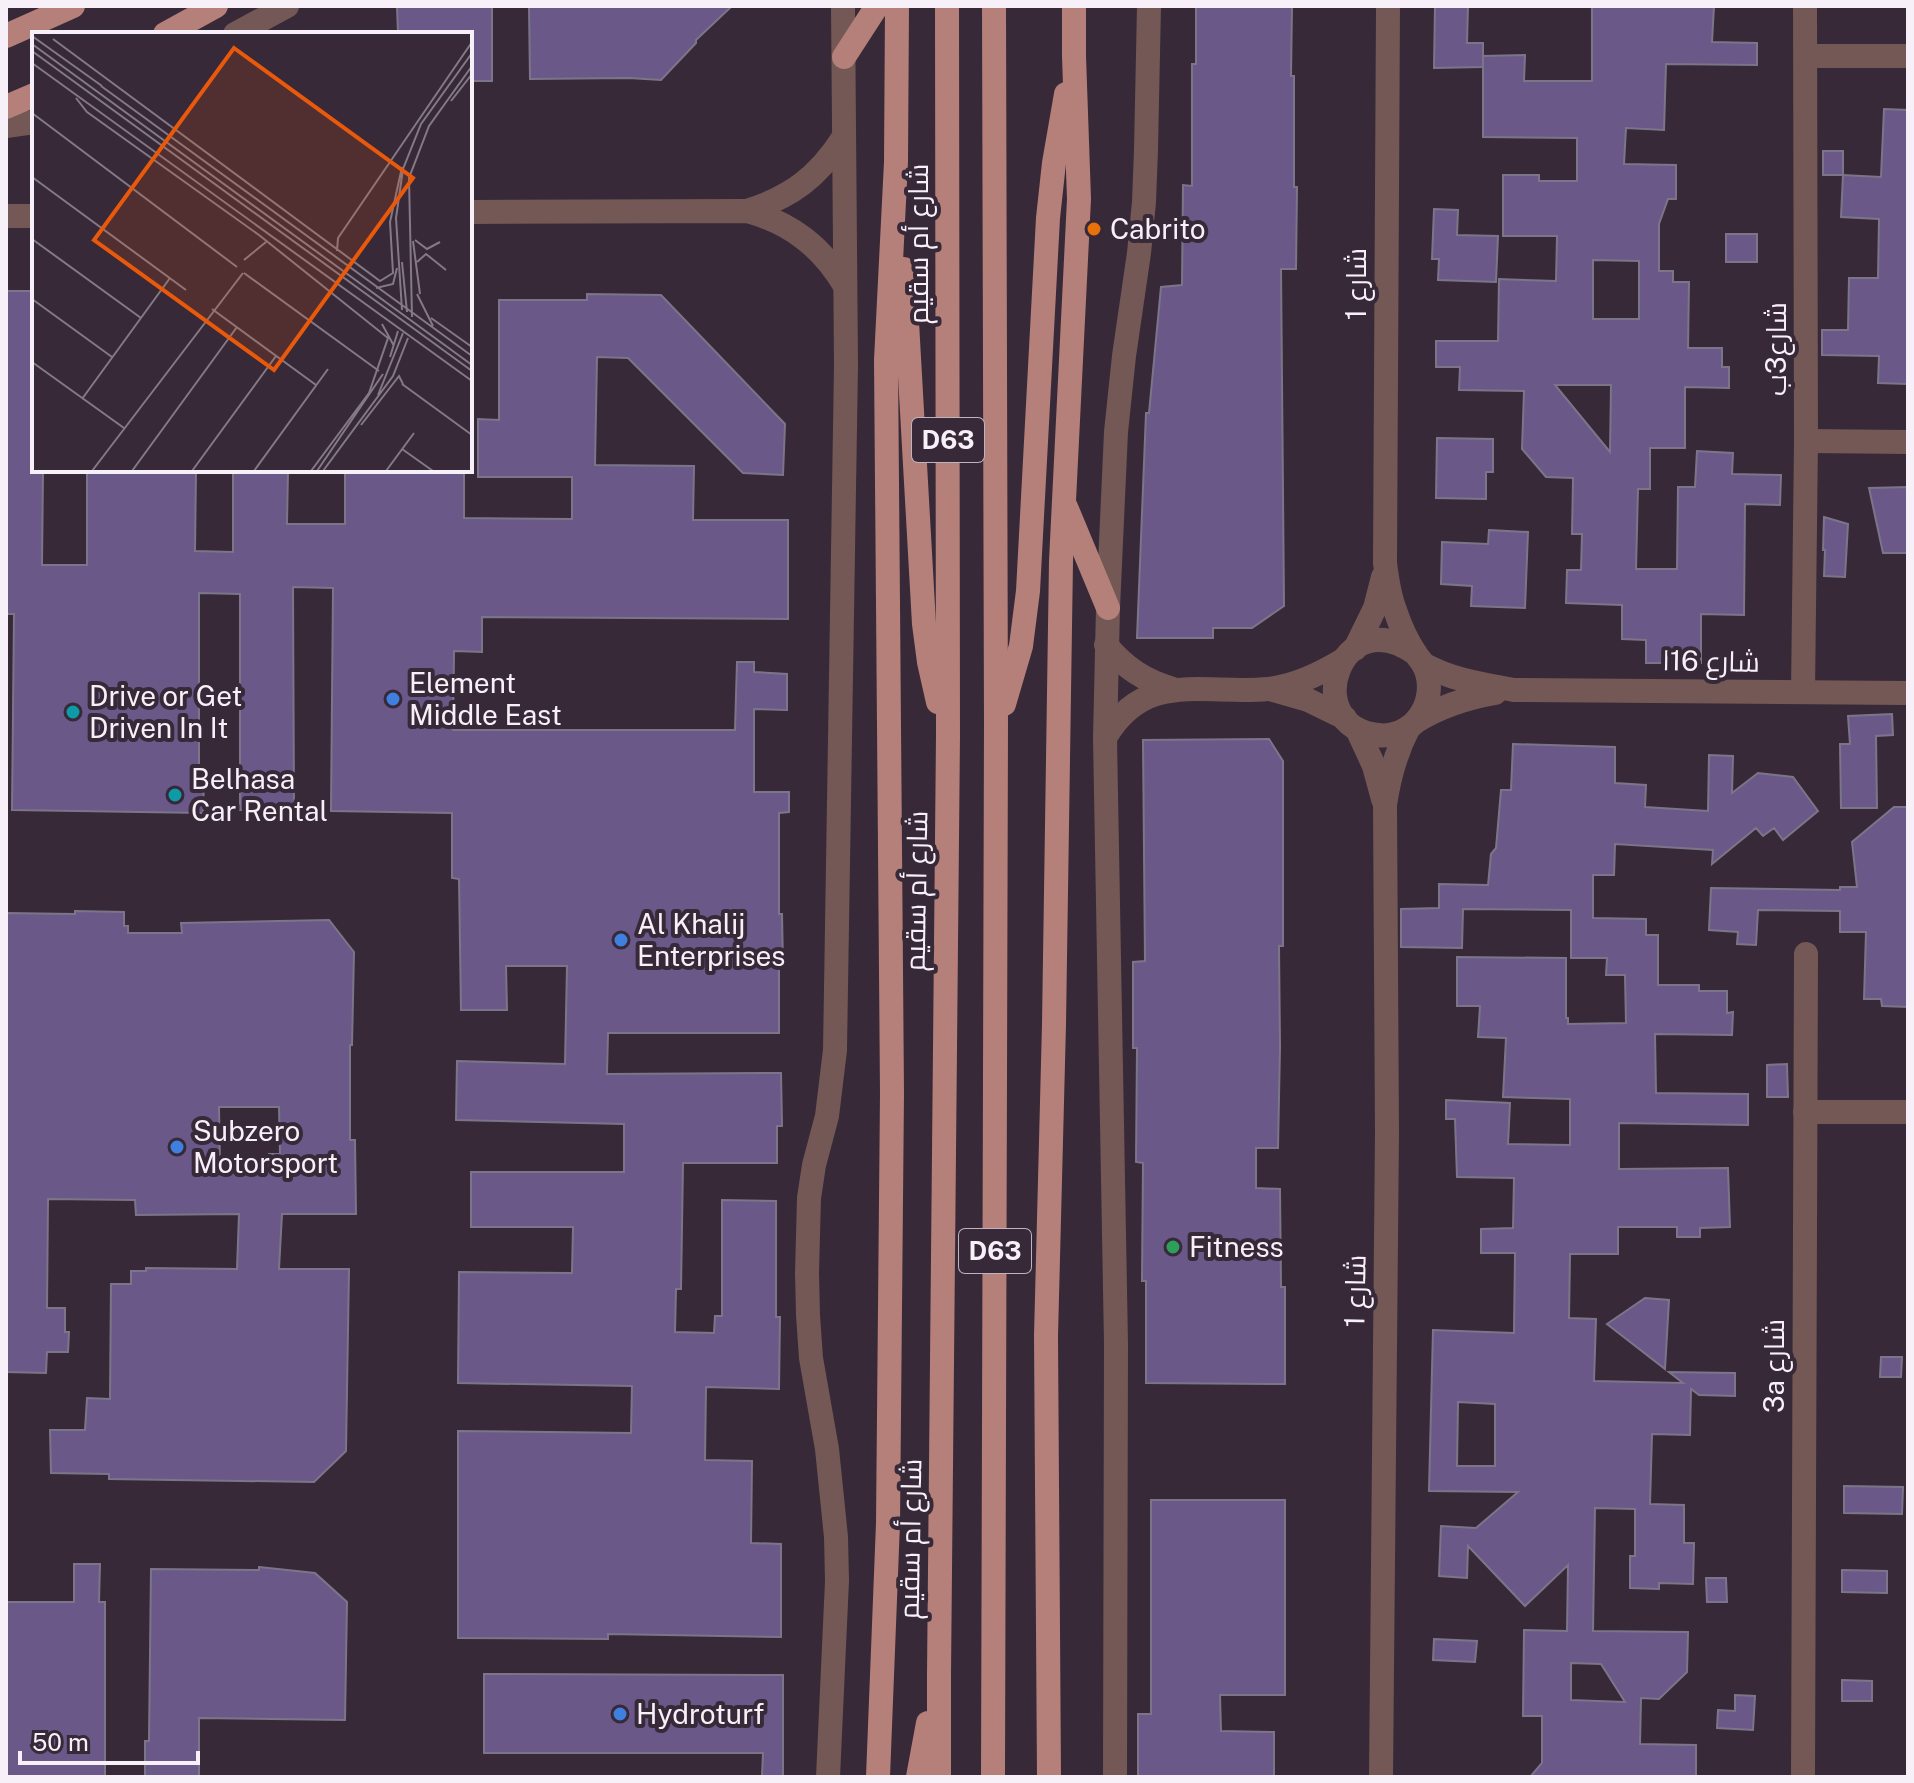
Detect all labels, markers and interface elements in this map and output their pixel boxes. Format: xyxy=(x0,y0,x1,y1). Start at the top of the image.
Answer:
inset map xyxy=(32,32,472,472)
street label: شارع أم سقيم xyxy=(901,164,938,324)
place label: Cabrito xyxy=(1110,212,1206,245)
marker: Cabrito xyxy=(1085,220,1103,238)
street label: شارع 1 xyxy=(1339,248,1375,320)
street label: شارع3ب xyxy=(1759,302,1795,396)
road number: D63 xyxy=(912,418,984,462)
street label: شارع 16ا xyxy=(1662,643,1760,681)
place label: Element Middle East xyxy=(409,666,562,731)
place label: Drive or Get Driven In It xyxy=(89,679,242,744)
marker: Element Middle East xyxy=(384,690,402,708)
marker: Drive or Get Driven In It xyxy=(64,703,82,721)
place label: Belhasa Car Rental xyxy=(191,762,328,827)
marker: Belhasa Car Rental xyxy=(166,786,184,804)
street label: شارع أم سقيم xyxy=(898,810,937,972)
place label: Al Khalij Enterprises xyxy=(637,907,786,972)
marker: Al Khalij Enterprises xyxy=(612,931,630,949)
place label: Subzero Motorsport xyxy=(193,1114,338,1179)
marker: Subzero Motorsport xyxy=(168,1138,186,1156)
road number: D63 xyxy=(959,1229,1031,1273)
place label: Fitness xyxy=(1189,1230,1284,1263)
marker: Fitness xyxy=(1164,1238,1182,1256)
street label: شارع 1 xyxy=(1337,1254,1375,1328)
street label: 3a شارع xyxy=(1757,1319,1793,1413)
street label: شارع أم سقيم xyxy=(892,1458,931,1620)
place label: Hydroturf xyxy=(636,1697,764,1730)
marker: Hydroturf xyxy=(611,1705,629,1723)
scale bar xyxy=(20,1715,198,1765)
text: 50 m xyxy=(32,1728,89,1756)

